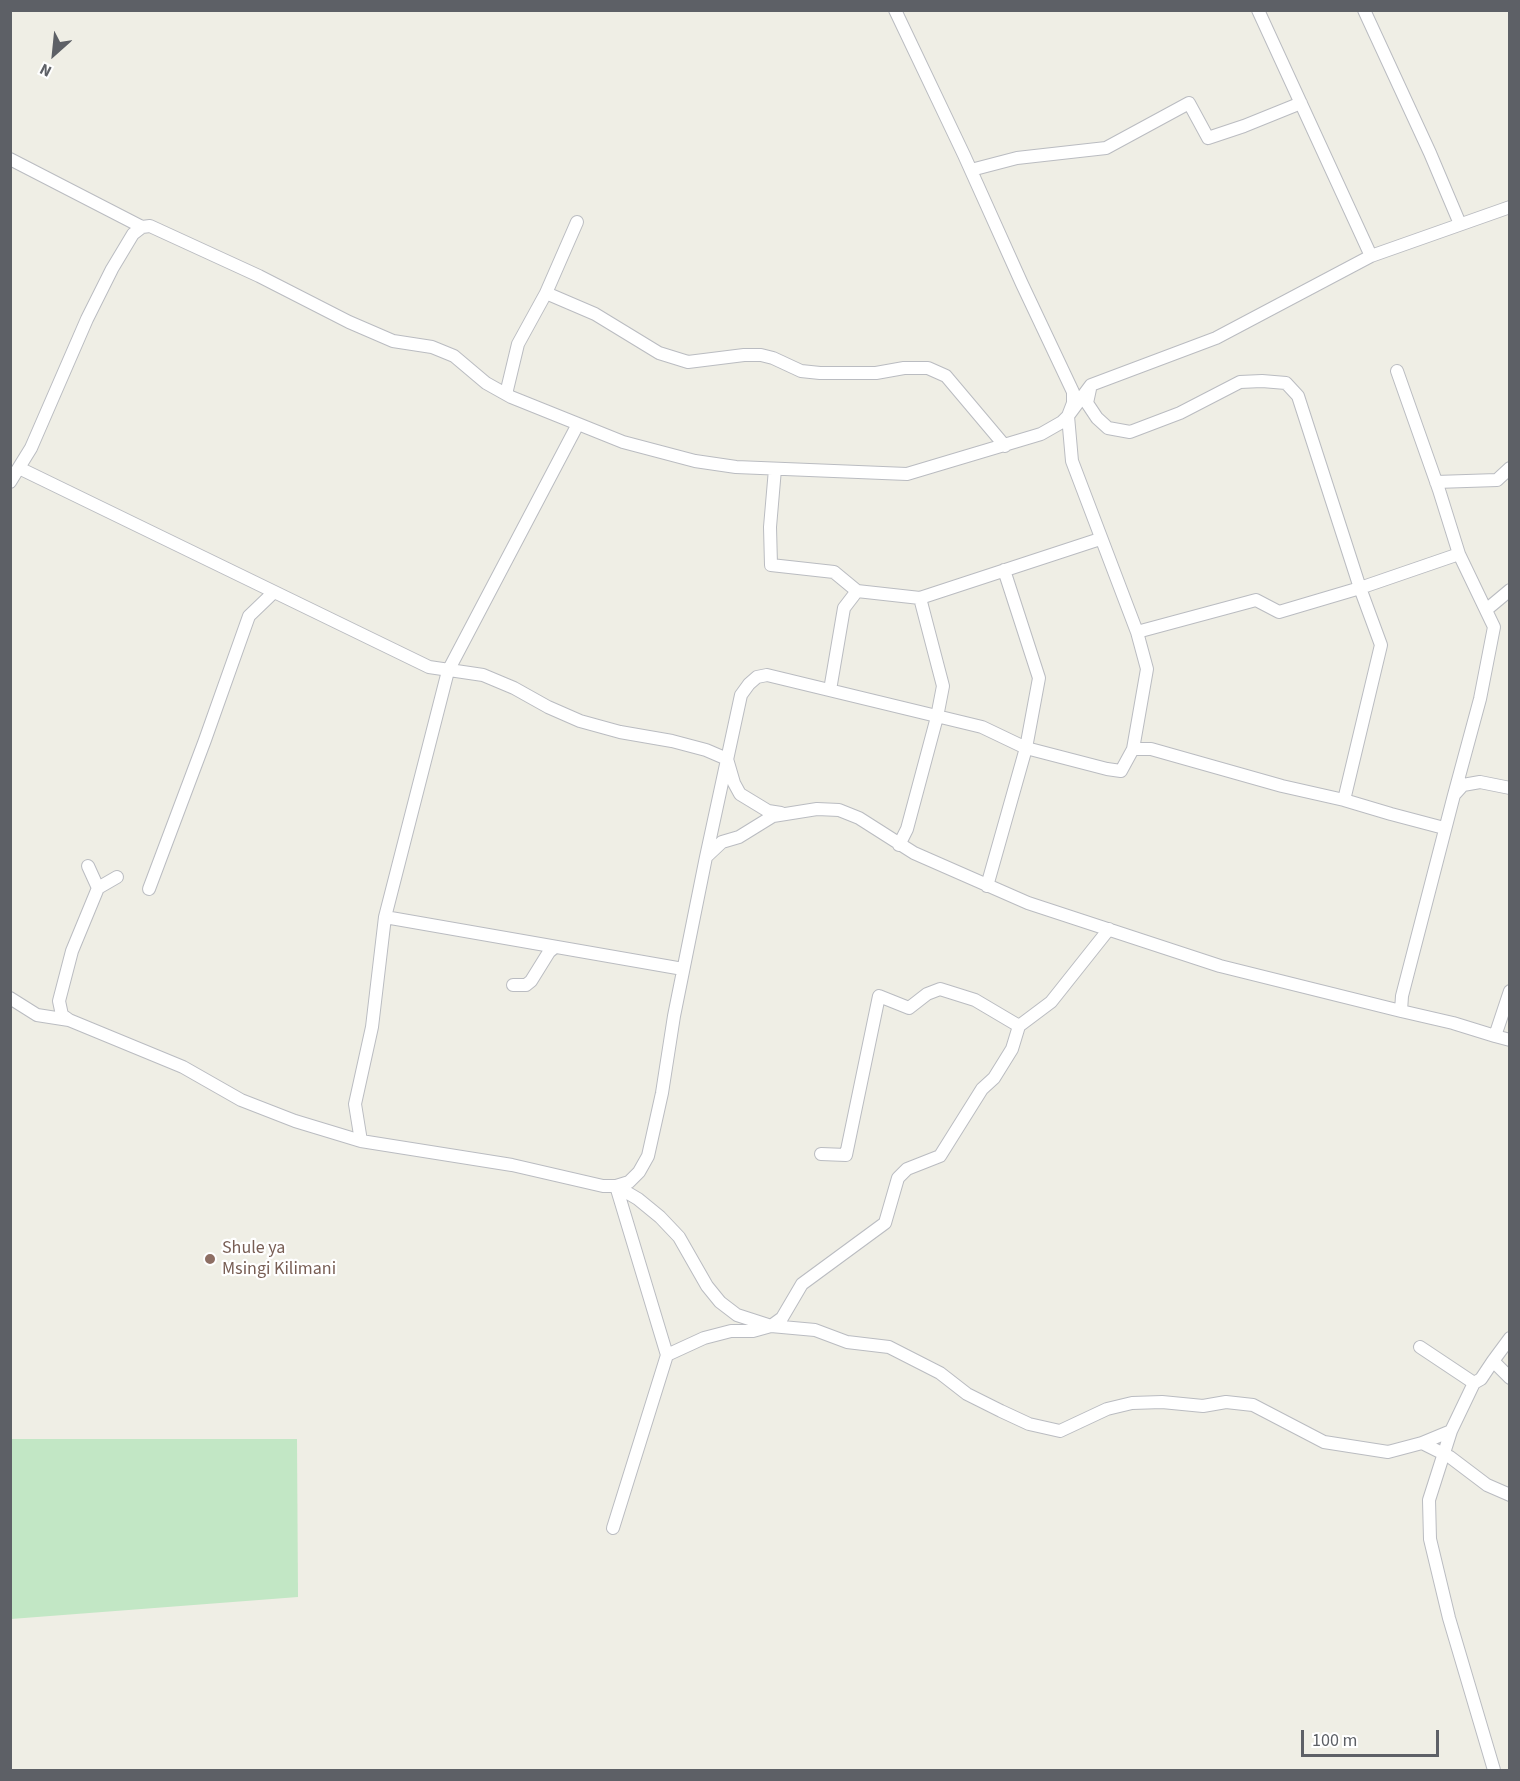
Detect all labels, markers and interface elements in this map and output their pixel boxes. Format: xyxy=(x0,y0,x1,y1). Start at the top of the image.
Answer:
north arrow xyxy=(24,24,84,84)
text: N xyxy=(36,58,56,82)
place label: Shule ya Msingi Kilimani xyxy=(222,1238,336,1280)
marker: Shule ya Msingi Kilimani xyxy=(203,1252,217,1266)
scale bar xyxy=(1304,1718,1442,1756)
text: 100 m xyxy=(1312,1728,1357,1753)

